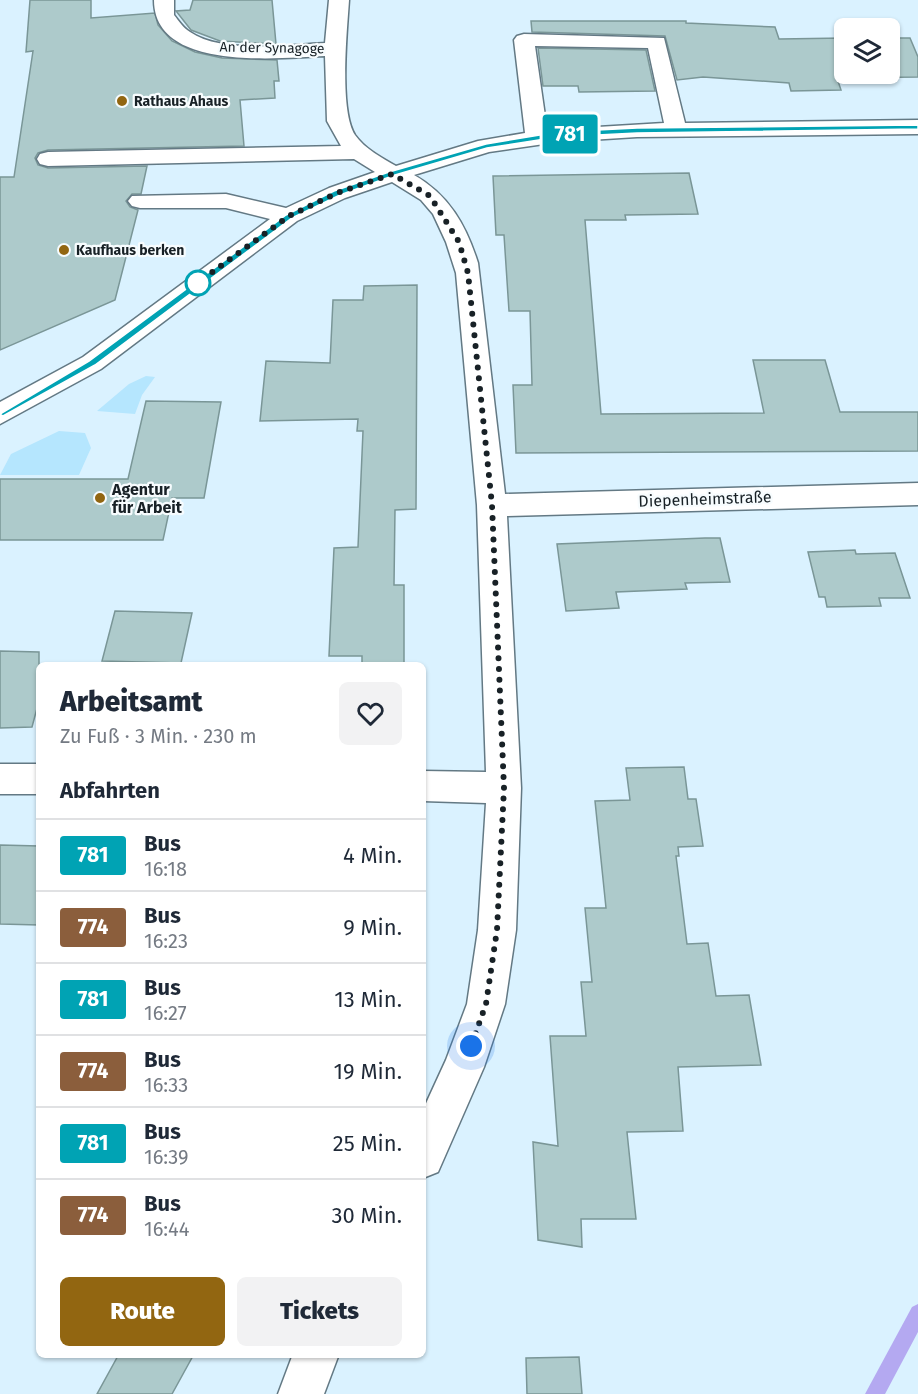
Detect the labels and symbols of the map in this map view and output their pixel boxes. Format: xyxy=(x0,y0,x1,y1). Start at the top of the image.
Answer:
street label: An der Synagoge xyxy=(219,39,325,57)
place label: Rathaus Ahaus xyxy=(134,93,228,110)
marker: Rathaus Ahaus xyxy=(115,94,129,108)
line badge: 781 xyxy=(536,114,604,154)
place label: Kaufhaus berken xyxy=(76,242,184,259)
marker: Kaufhaus berken xyxy=(57,243,71,257)
unlabelled marker xyxy=(185,270,211,296)
place label: Agentur für Arbeit xyxy=(111,480,183,517)
street label: Diepenheimstraße xyxy=(638,487,772,511)
marker: Agentur für Arbeit xyxy=(93,491,107,505)
your location xyxy=(456,1031,486,1061)

